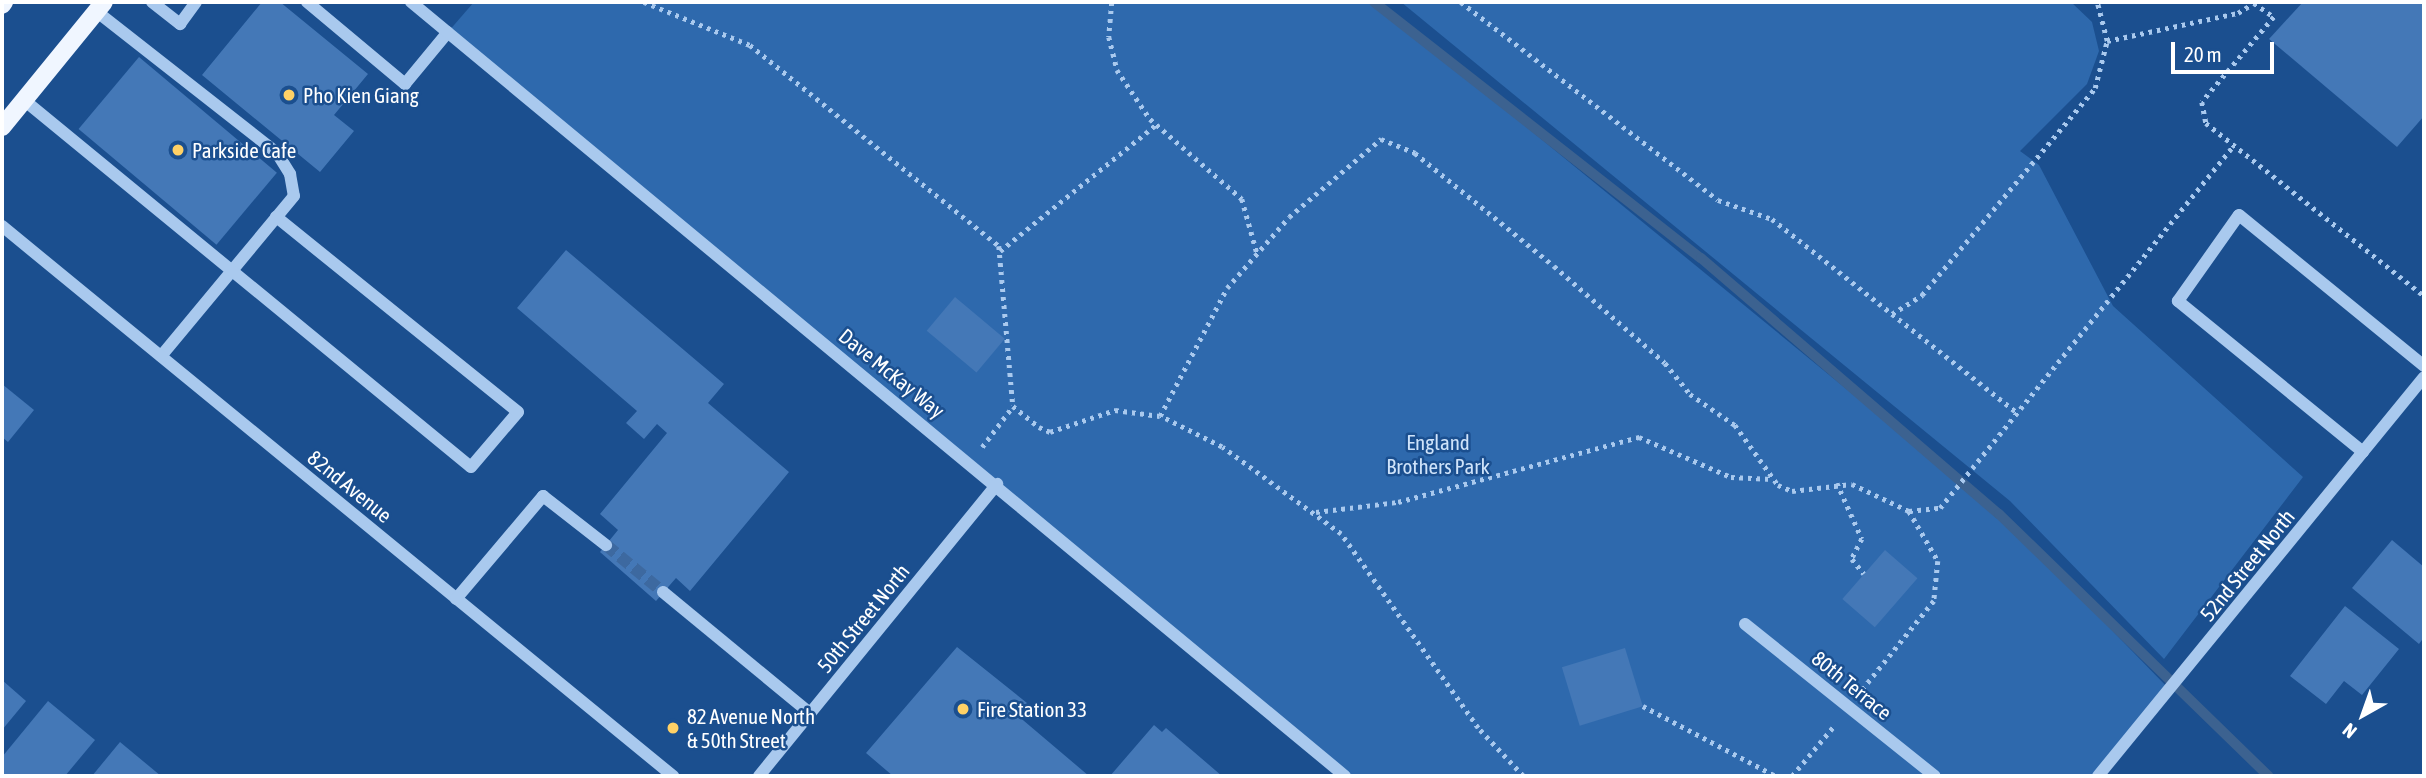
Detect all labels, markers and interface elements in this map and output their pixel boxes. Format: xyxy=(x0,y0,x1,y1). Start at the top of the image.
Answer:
scale bar xyxy=(2174,28,2277,72)
text: 20 m xyxy=(2184,42,2222,66)
place label: Pho Kien Giang xyxy=(303,82,419,108)
marker: Pho Kien Giang xyxy=(281,87,297,103)
place label: Parkside Cafe xyxy=(192,137,296,163)
marker: Parkside Cafe xyxy=(170,142,186,158)
street label: Dave McKay Way xyxy=(834,323,950,423)
park label: England Brothers Park xyxy=(1386,429,1490,479)
street label: 82nd Avenue xyxy=(303,444,397,528)
street label: 52nd Street North xyxy=(2194,504,2300,626)
street label: 50th Street North xyxy=(812,559,914,677)
street label: 80th Terrace xyxy=(1807,645,1897,725)
north arrow xyxy=(2328,680,2398,750)
place label: Fire Station 33 xyxy=(977,696,1087,722)
marker: Fire Station 33 xyxy=(955,701,971,717)
place label: 82 Avenue North & 50th Street xyxy=(687,703,815,753)
text: N xyxy=(2338,719,2361,743)
marker: 82 Avenue North & 50th Street xyxy=(665,720,681,736)

